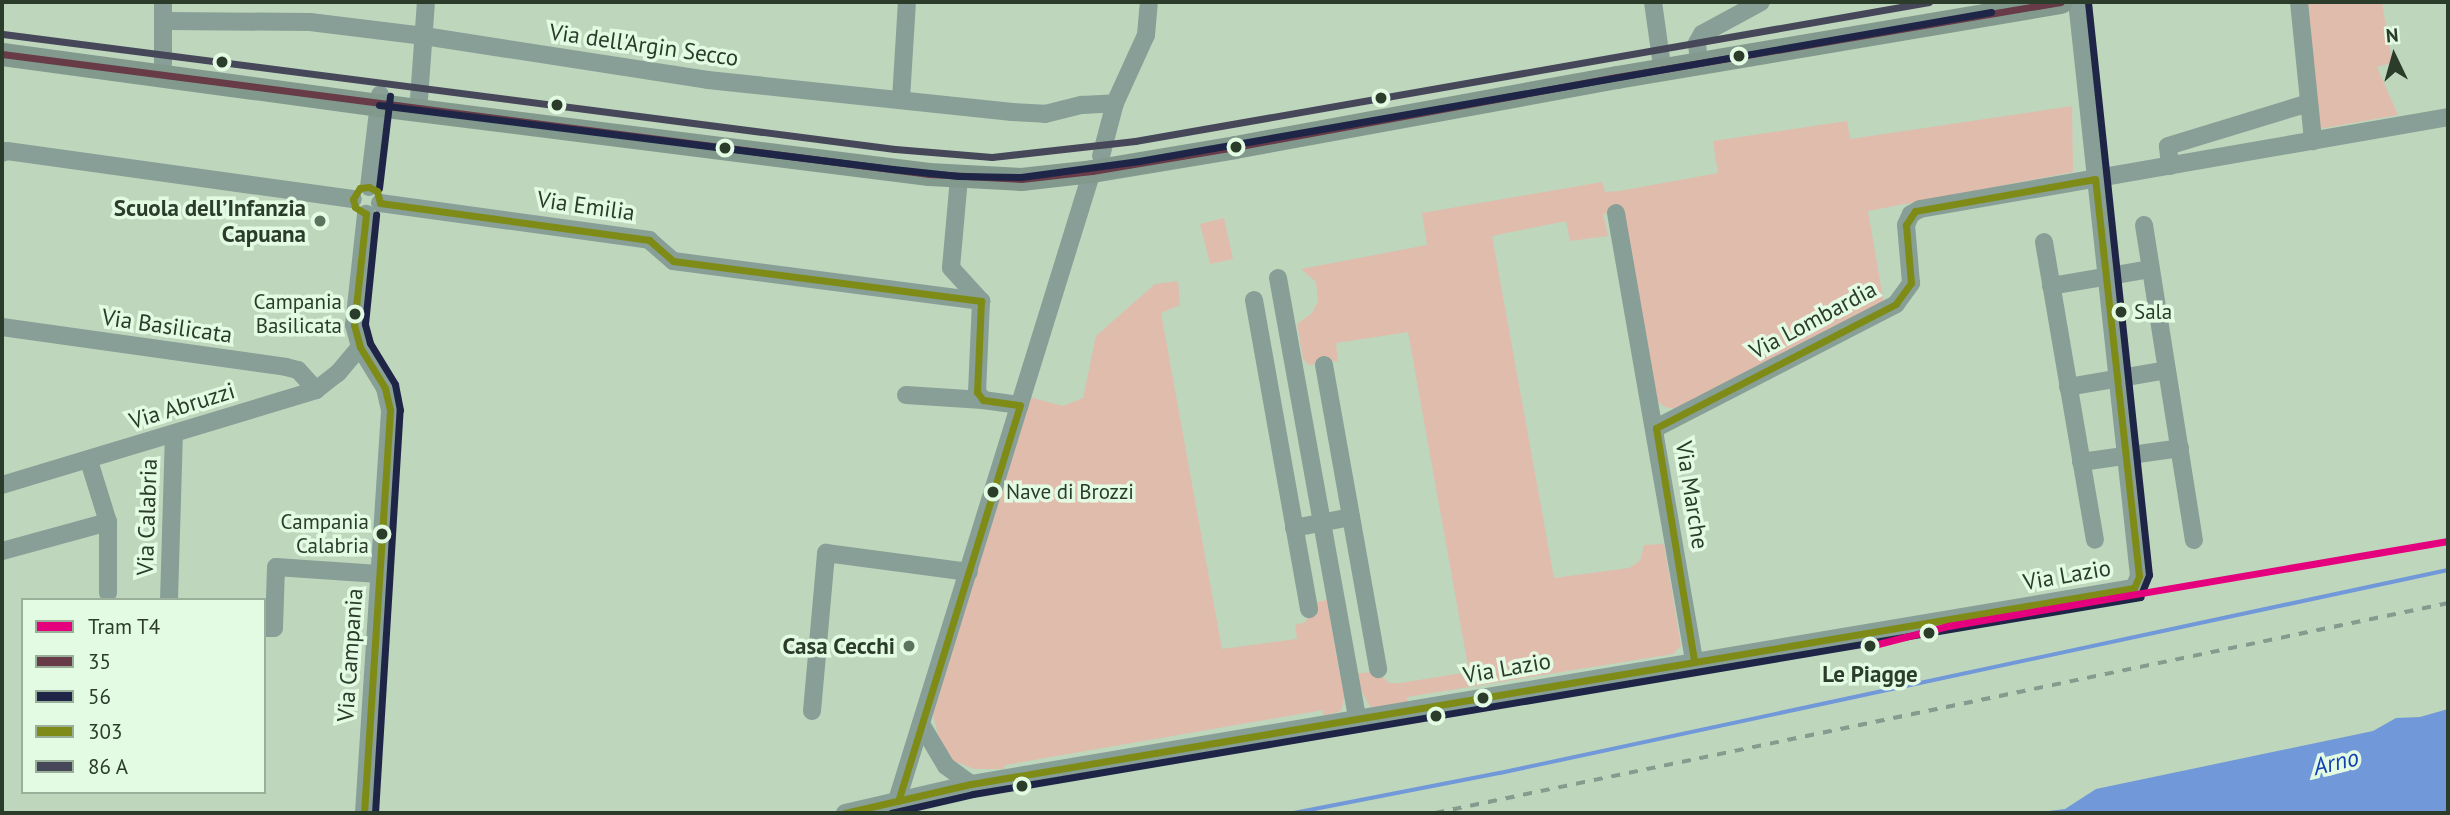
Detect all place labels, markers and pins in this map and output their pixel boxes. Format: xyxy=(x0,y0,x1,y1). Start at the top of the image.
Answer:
unlabelled marker xyxy=(1732,49,1746,63)
unlabelled marker xyxy=(215,55,229,69)
unlabelled marker xyxy=(1374,91,1388,105)
unlabelled marker xyxy=(550,98,564,112)
unlabelled marker xyxy=(1229,140,1243,154)
unlabelled marker xyxy=(718,141,732,155)
place label: Scuola dell’Infanzia Capuana xyxy=(114,194,306,248)
marker: Scuola dell’Infanzia Capuana xyxy=(312,213,328,229)
place label: Campania Basilicata xyxy=(254,289,342,339)
place label: Sala xyxy=(2134,299,2172,325)
marker: Sala xyxy=(2114,305,2128,319)
marker: Campania Basilicata xyxy=(348,307,362,321)
place label: Nave di Brozzi xyxy=(1006,479,1134,505)
marker: Nave di Brozzi xyxy=(986,485,1000,499)
place label: Campania Calabria xyxy=(281,509,369,559)
marker: Campania Calabria xyxy=(375,527,389,541)
unlabelled marker xyxy=(1922,626,1936,640)
place label: Casa Cecchi xyxy=(782,632,895,660)
marker: Le Piagge xyxy=(1859,635,1881,657)
marker: Casa Cecchi xyxy=(901,638,917,654)
place label: Le Piagge xyxy=(1822,660,1918,688)
unlabelled marker xyxy=(1476,691,1490,705)
unlabelled marker xyxy=(1429,709,1443,723)
unlabelled marker xyxy=(1015,779,1029,793)

